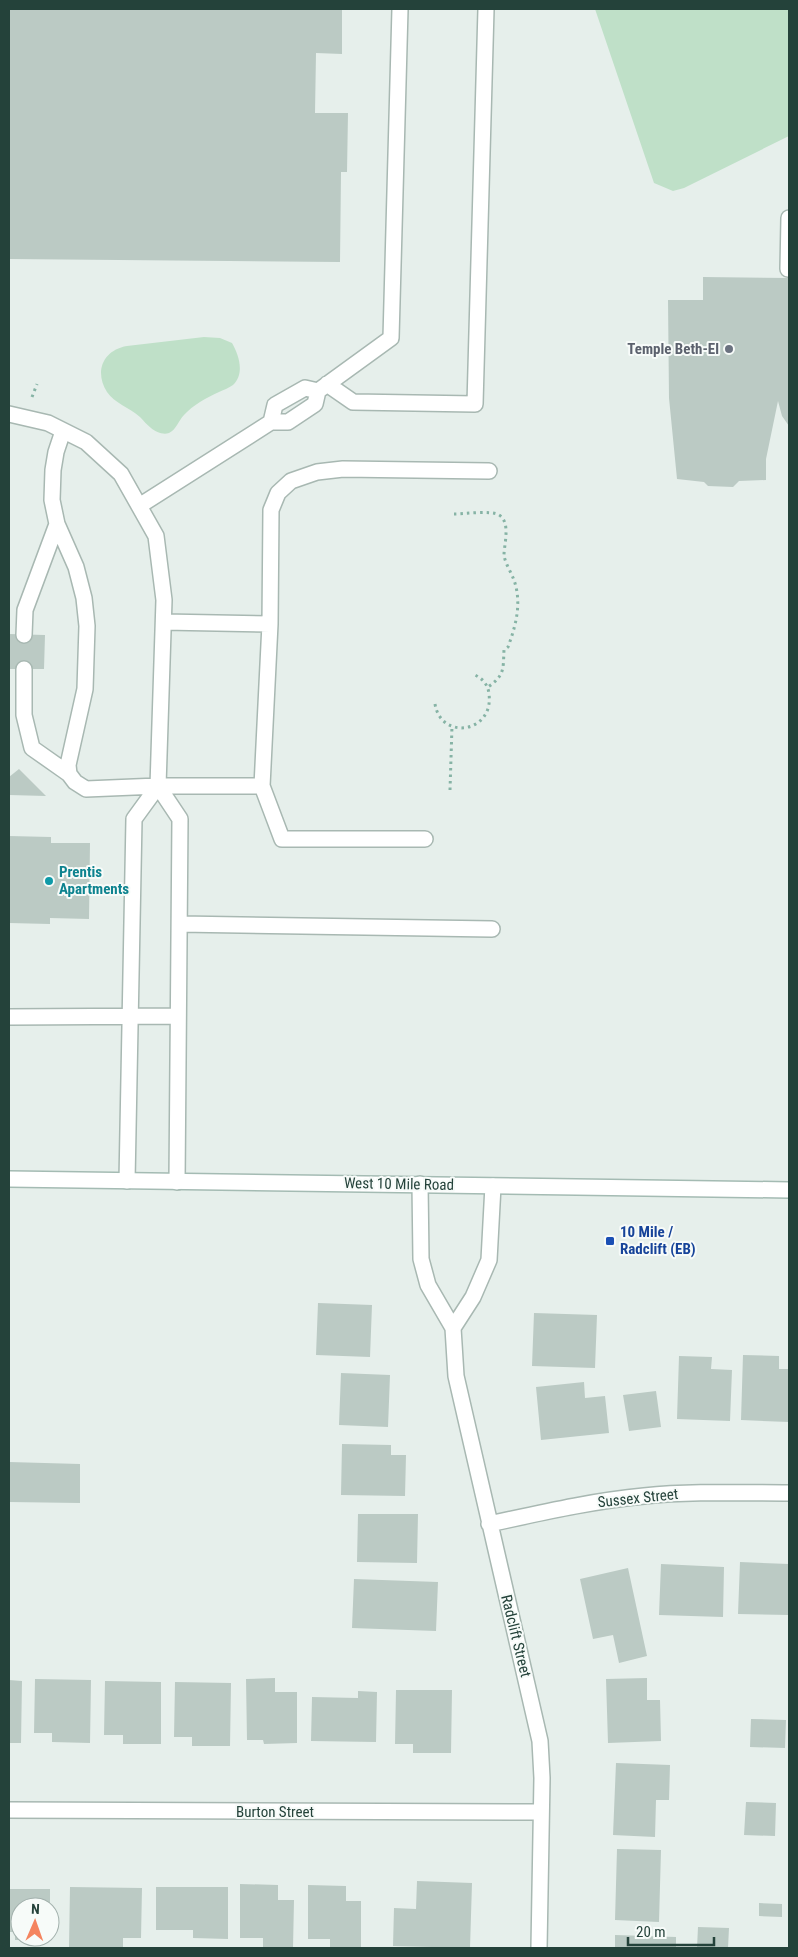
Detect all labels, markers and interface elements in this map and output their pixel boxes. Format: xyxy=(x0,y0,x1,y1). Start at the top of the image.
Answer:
place label: Temple Beth-El xyxy=(627,340,719,358)
marker: Temple Beth-El xyxy=(723,343,735,355)
place label: Prentis Apartments xyxy=(59,863,129,898)
marker: Prentis Apartments xyxy=(43,875,55,887)
street label: West 10 Mile Road xyxy=(344,1174,454,1194)
place label: 10 Mile / Radclift (EB) xyxy=(620,1223,696,1258)
marker: 10 Mile / Radclift (EB) xyxy=(604,1235,616,1247)
street label: Sussex Street xyxy=(597,1485,679,1511)
street label: Radclift Street xyxy=(497,1593,535,1679)
street label: Burton Street xyxy=(236,1803,314,1821)
north arrow xyxy=(10,1897,60,1947)
text: N xyxy=(31,1901,40,1917)
scale bar xyxy=(628,1914,714,1946)
text: 20 m xyxy=(636,1923,666,1941)

